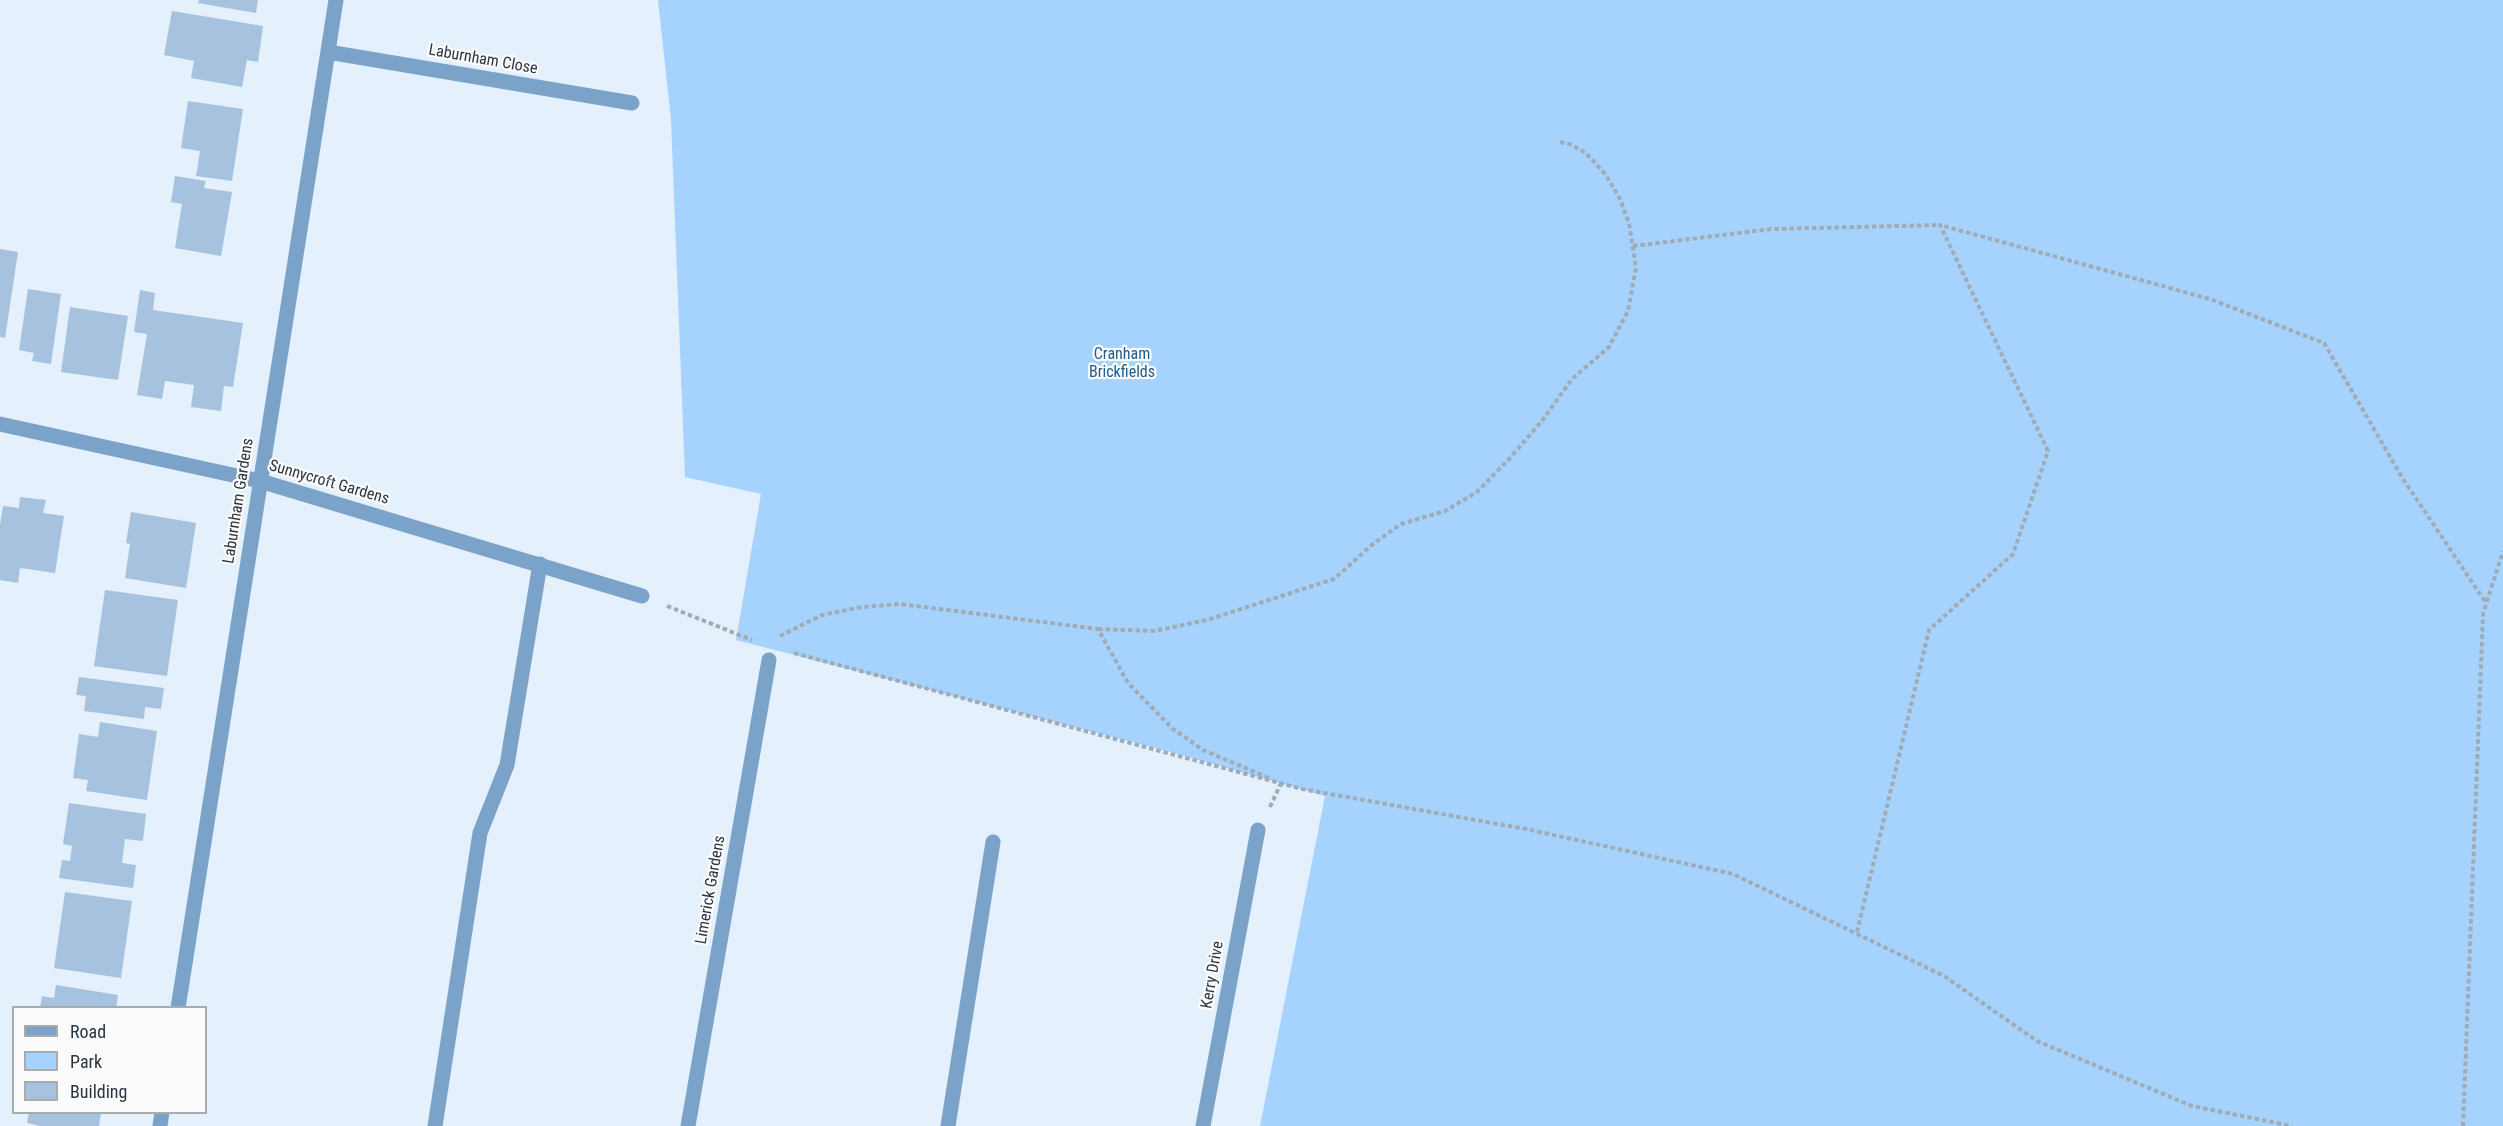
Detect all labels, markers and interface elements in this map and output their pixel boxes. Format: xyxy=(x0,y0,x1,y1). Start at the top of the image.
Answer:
street label: Laburnham Close xyxy=(427,41,539,79)
park label: Cranham Brickfields xyxy=(1089,345,1155,383)
street label: Laburnham Gardens xyxy=(220,437,258,565)
street label: Sunnycroft Gardens xyxy=(267,457,391,509)
street label: Limerick Gardens xyxy=(692,834,730,946)
street label: Kerry Drive xyxy=(1198,940,1228,1010)
legend xyxy=(12,1006,207,1114)
text: Road xyxy=(70,1021,106,1042)
text: Park xyxy=(70,1051,102,1072)
text: Building xyxy=(70,1081,127,1102)

